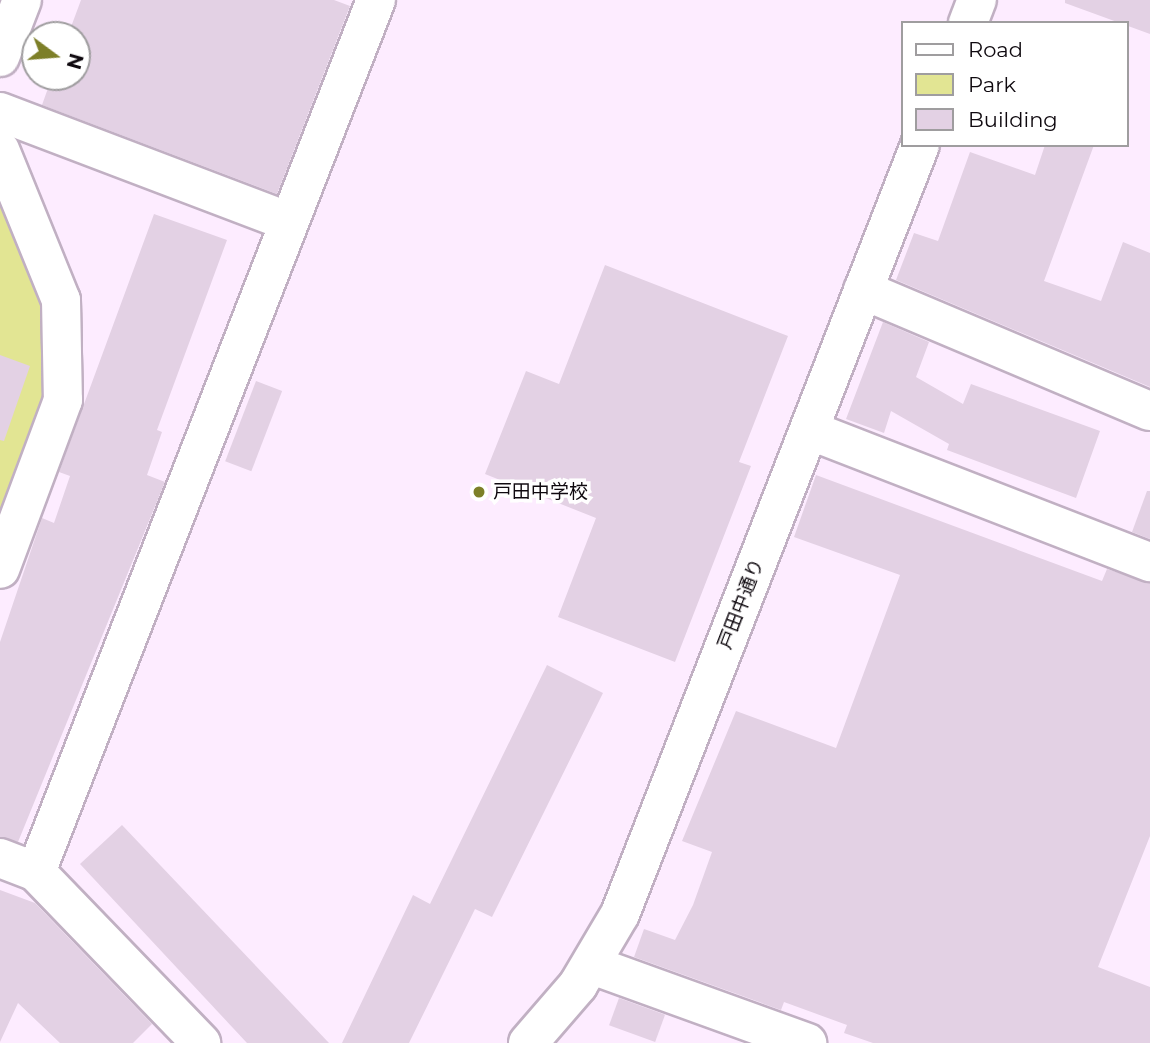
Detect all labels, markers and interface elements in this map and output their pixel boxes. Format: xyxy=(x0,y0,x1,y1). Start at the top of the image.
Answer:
north arrow xyxy=(21,21,91,91)
legend xyxy=(902,21,1129,147)
text: Road xyxy=(968,37,1023,62)
text: N xyxy=(62,51,88,72)
text: Park xyxy=(968,72,1016,97)
text: Building xyxy=(968,107,1058,132)
place label: 戸田中学校 xyxy=(493,481,588,503)
marker: 戸田中学校 xyxy=(471,484,487,500)
street label: 戸田中通り xyxy=(713,556,769,652)

